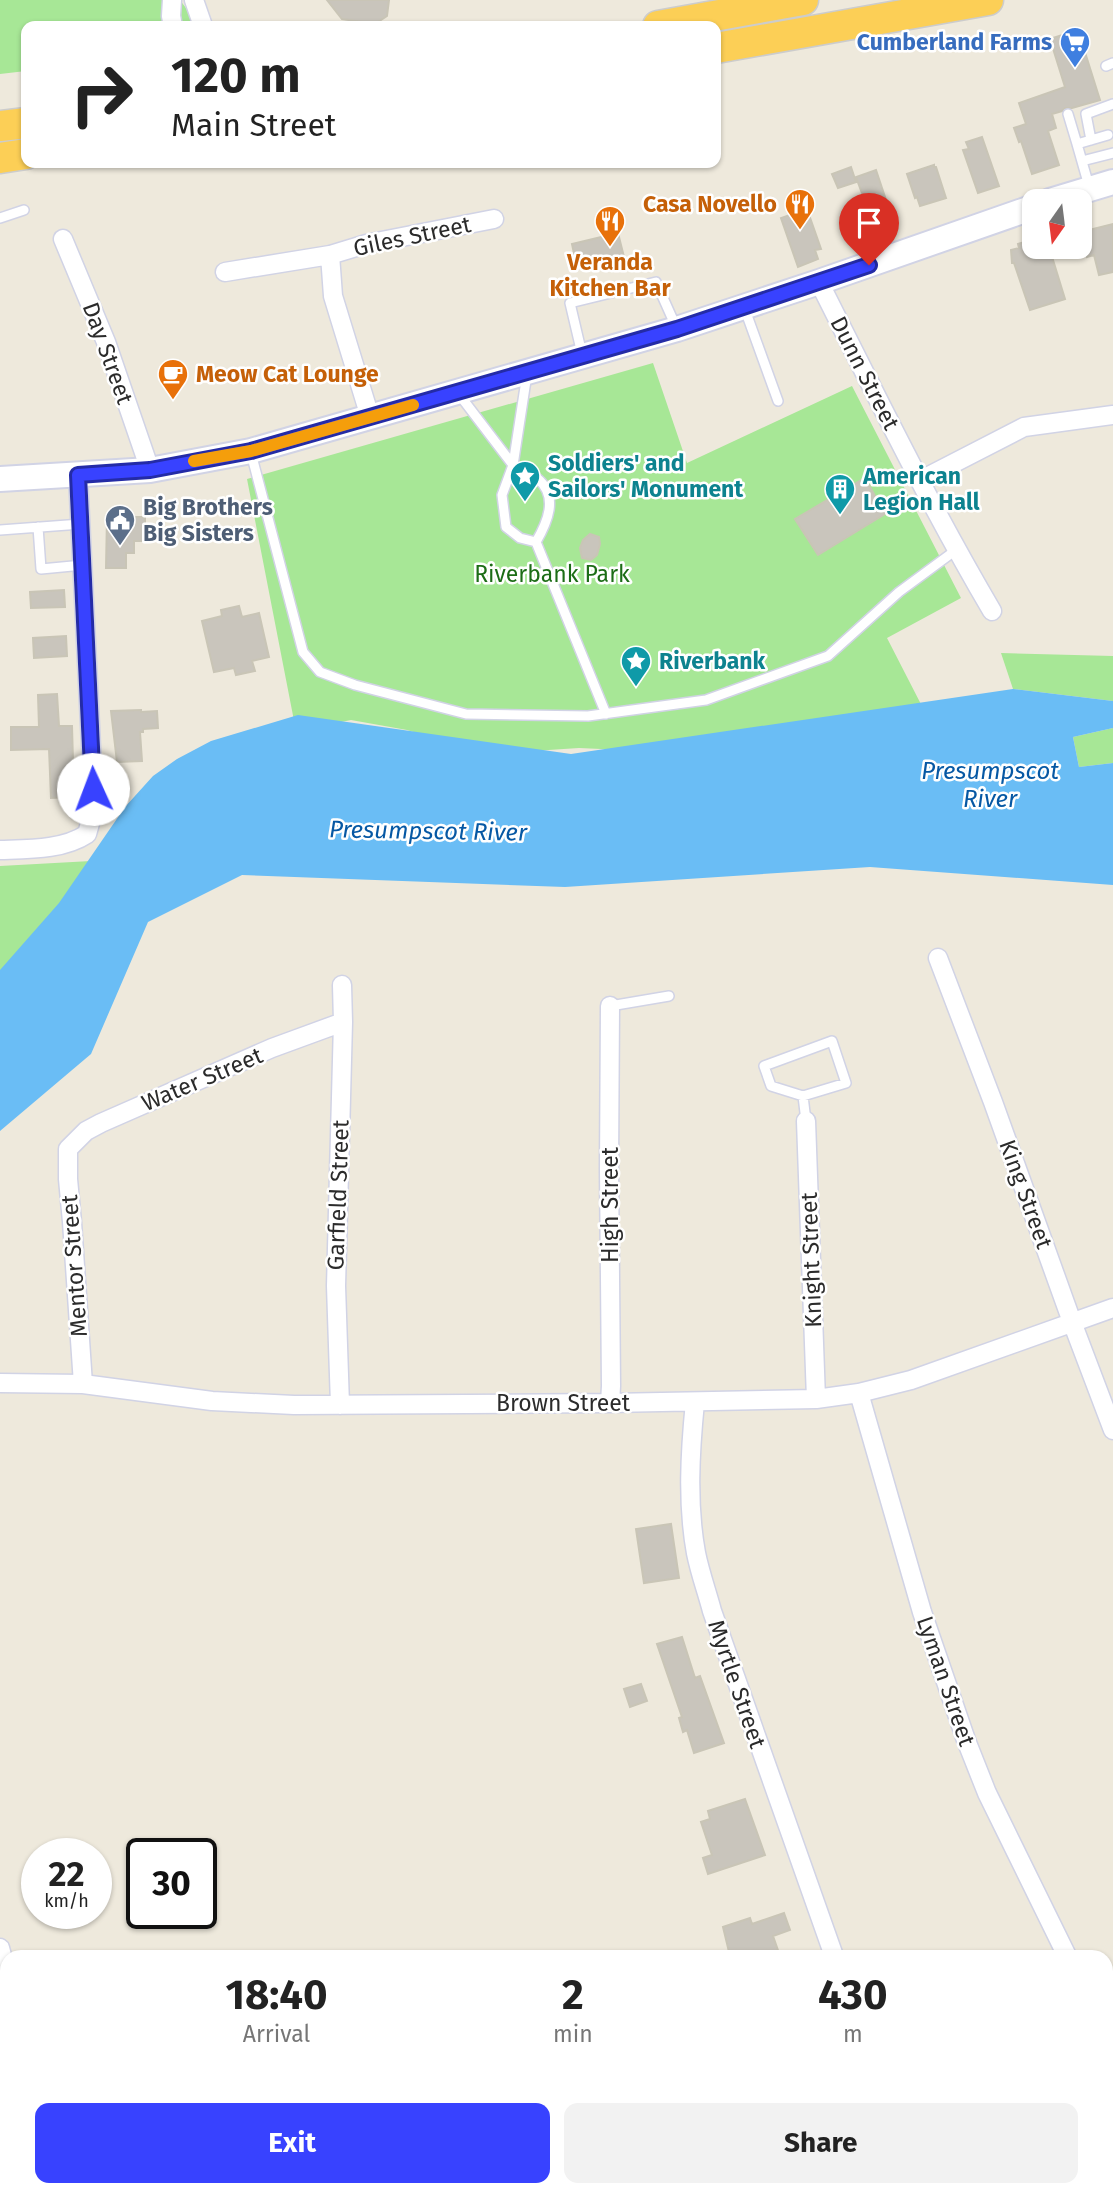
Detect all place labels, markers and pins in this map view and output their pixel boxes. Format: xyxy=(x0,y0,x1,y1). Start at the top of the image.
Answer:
supermarket icon: Cumberland Farms xyxy=(1058,25,1092,69)
place label: Cumberland Farms xyxy=(857,28,1052,56)
restaurant icon: Casa Novello xyxy=(783,187,817,231)
place label: Casa Novello xyxy=(643,190,777,218)
pin xyxy=(839,193,899,265)
restaurant icon: Veranda Kitchen Bar xyxy=(593,204,627,248)
place label: Veranda Kitchen Bar xyxy=(549,248,671,302)
cafe icon: Meow Cat Lounge xyxy=(156,357,190,401)
place label: Meow Cat Lounge xyxy=(196,360,379,388)
place label: Soldiers' and Sailors' Monument xyxy=(548,449,744,503)
place icon: Soldiers' and Sailors' Monument xyxy=(508,459,542,503)
place label: American Legion Hall xyxy=(862,462,980,516)
building icon: American Legion Hall xyxy=(823,472,857,516)
place label: Big Brothers Big Sisters xyxy=(143,493,273,547)
public building icon: Big Brothers Big Sisters xyxy=(103,503,137,547)
place icon: Riverbank xyxy=(619,644,653,688)
place label: Riverbank xyxy=(659,647,766,675)

